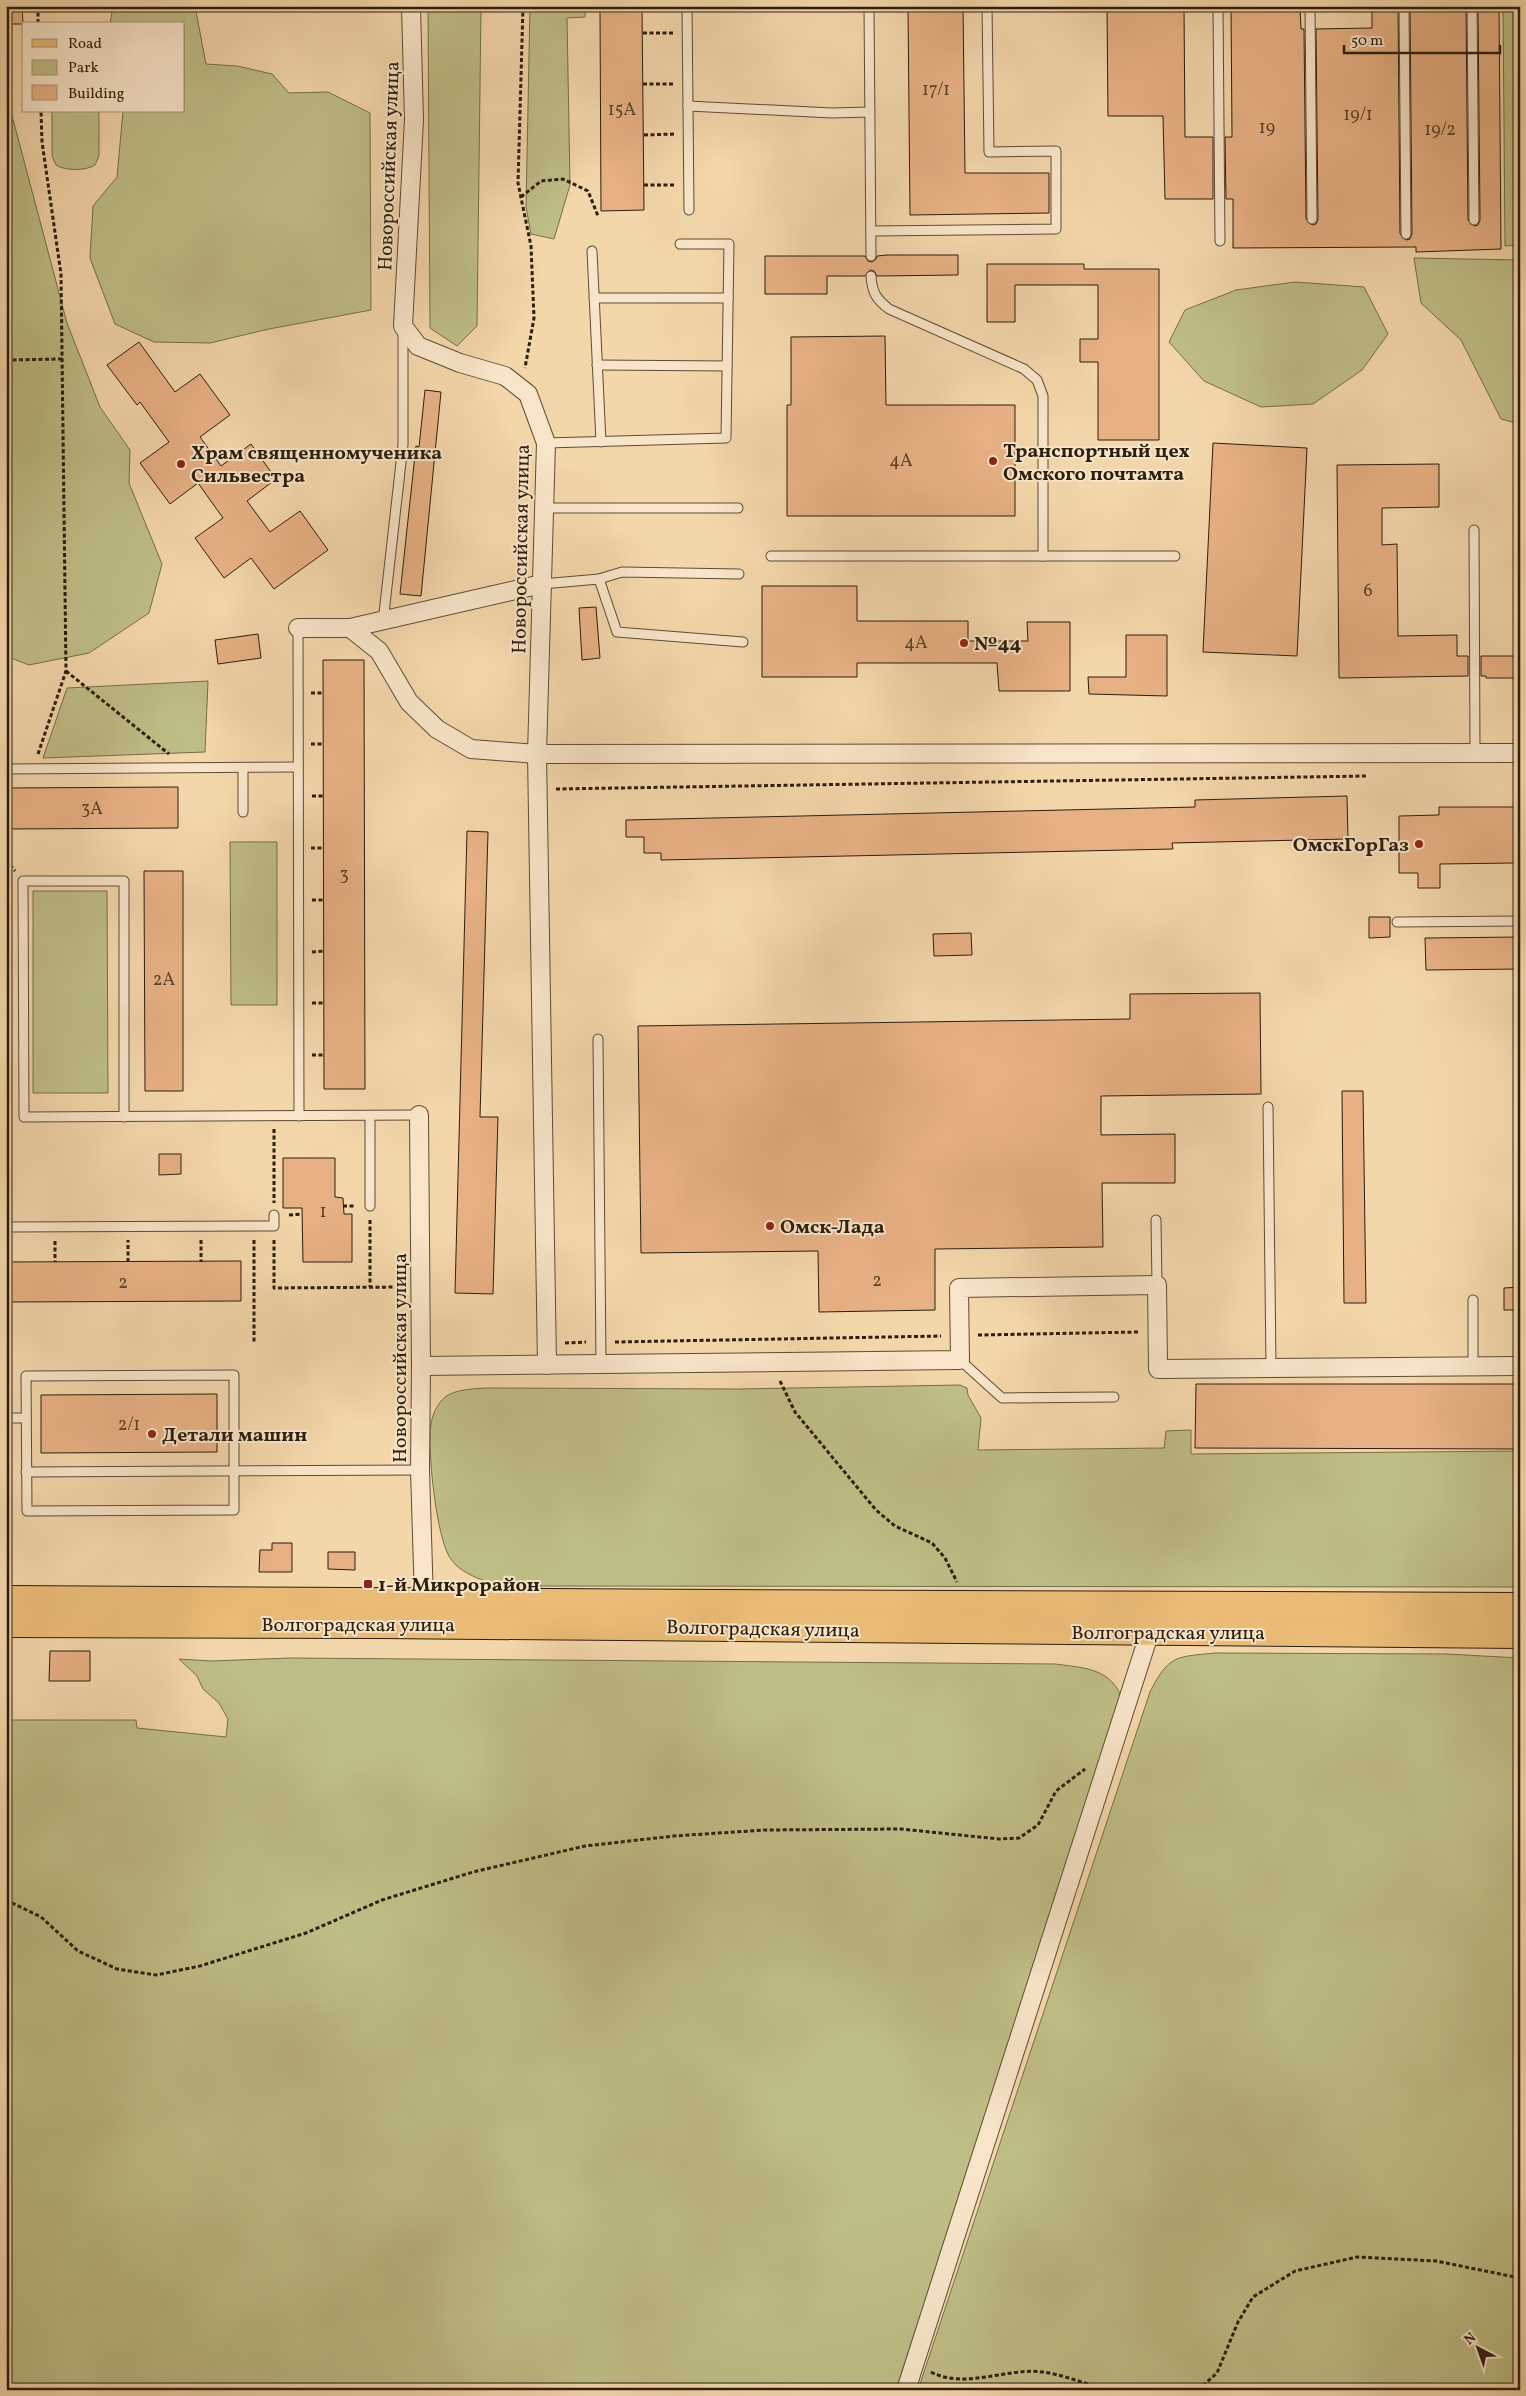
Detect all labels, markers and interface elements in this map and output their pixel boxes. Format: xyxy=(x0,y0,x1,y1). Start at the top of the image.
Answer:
legend xyxy=(22,22,185,112)
scale bar xyxy=(1344,22,1500,54)
text: 50 m xyxy=(1351,31,1383,52)
text: Road xyxy=(68,34,102,55)
text: Park xyxy=(68,58,99,79)
street label: Новороссийская улица xyxy=(372,61,408,271)
house number: 17/1 xyxy=(922,78,950,103)
text: Building xyxy=(68,84,125,105)
house number: 15А xyxy=(608,98,636,123)
house number: 19/1 xyxy=(1343,103,1373,128)
house number: 19 xyxy=(1259,116,1275,141)
house number: 19/2 xyxy=(1424,118,1456,143)
place label: Транспортный цех Омского почтамта xyxy=(1003,438,1190,489)
place label: Храм священномученика Сильвестра xyxy=(191,440,442,491)
street label: Новороссийская улица xyxy=(506,444,538,654)
house number: 4А xyxy=(889,449,913,474)
marker: Транспортный цех Омского почтамта xyxy=(987,455,999,467)
marker: Храм священномученика Сильвестра xyxy=(175,458,187,470)
house number: 6 xyxy=(1363,579,1373,604)
house number: 4А xyxy=(904,631,928,656)
place label: №44 xyxy=(974,631,1022,659)
marker: №44 xyxy=(958,637,970,649)
house number: 3А xyxy=(81,797,103,822)
place label: ОмскГорГаз xyxy=(1293,832,1409,860)
marker: ОмскГорГаз xyxy=(1413,838,1425,850)
house number: 3 xyxy=(339,863,349,888)
house number: 2А xyxy=(153,968,175,993)
house number: 1 xyxy=(320,1200,326,1225)
place label: Омск-Лада xyxy=(780,1214,885,1242)
marker: Омск-Лада xyxy=(764,1220,776,1232)
street label: Новороссийская улица xyxy=(387,1253,415,1463)
house number: 2 xyxy=(872,1269,882,1294)
house number: 2 xyxy=(118,1271,128,1296)
house number: 2/1 xyxy=(118,1413,140,1438)
place label: Детали машин xyxy=(162,1422,307,1450)
marker: Детали машин xyxy=(146,1428,158,1440)
place label: 1-й Микрорайон xyxy=(378,1572,540,1600)
marker: 1-й Микрорайон xyxy=(362,1578,374,1590)
street label: Волгоградская улица xyxy=(261,1612,455,1640)
street label: Волгоградская улица xyxy=(666,1614,860,1646)
street label: Волгоградская улица xyxy=(1071,1620,1265,1648)
north arrow xyxy=(1454,2324,1504,2374)
text: N xyxy=(1460,2329,1481,2350)

